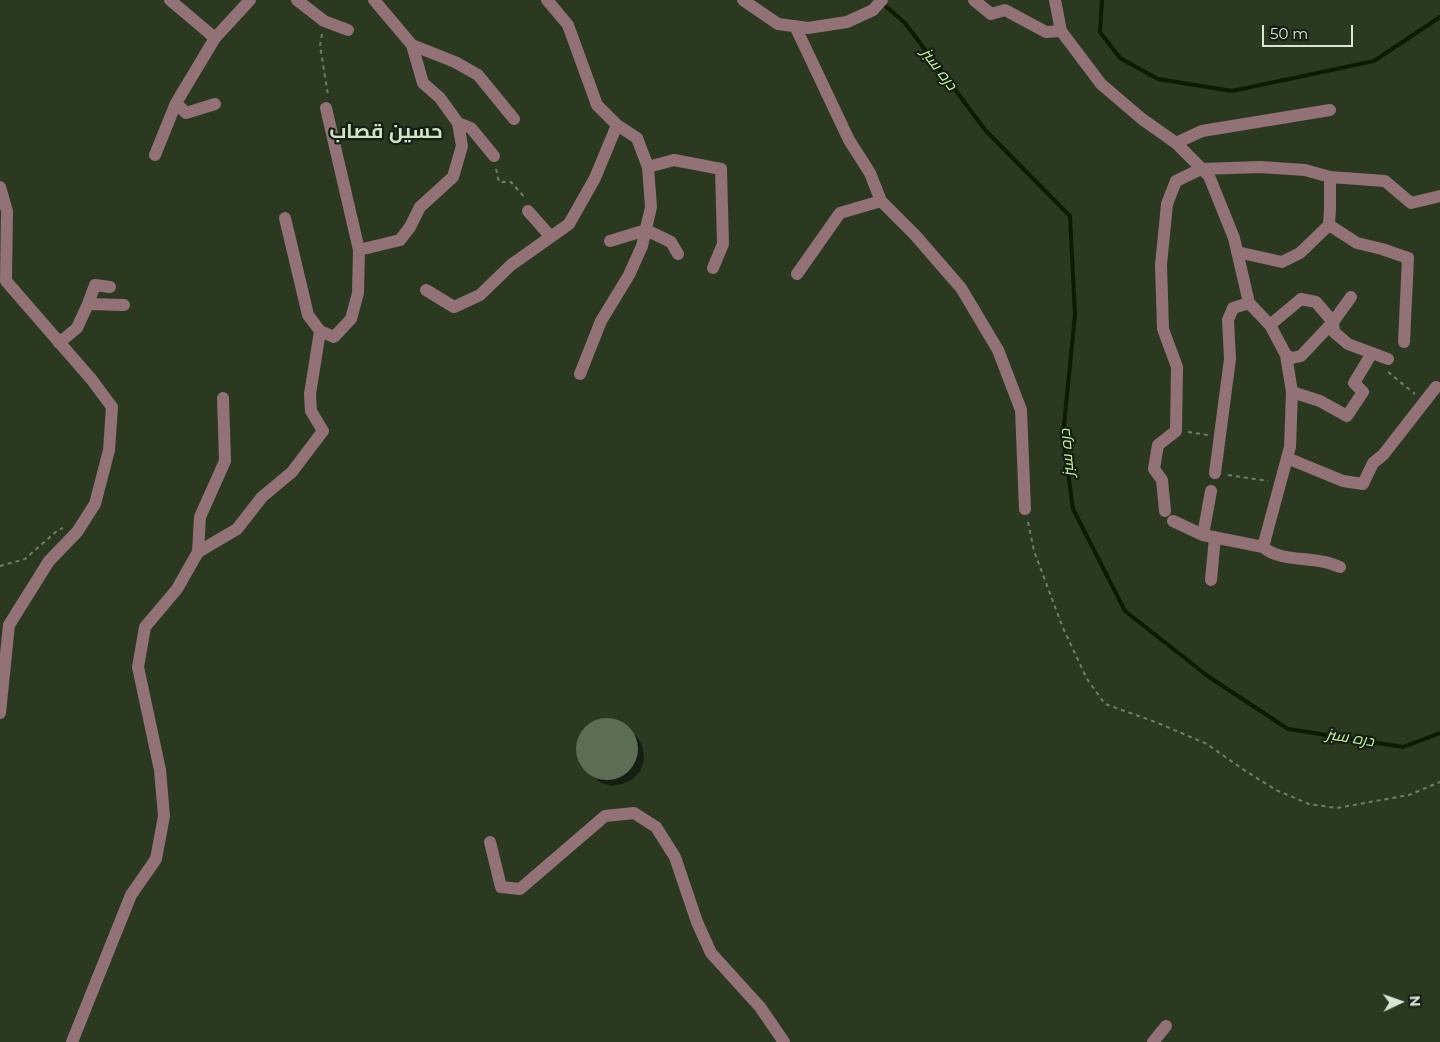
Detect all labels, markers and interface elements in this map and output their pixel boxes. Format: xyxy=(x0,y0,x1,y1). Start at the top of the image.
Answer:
scale bar xyxy=(1265,15,1356,47)
text: 50 m xyxy=(1270,24,1308,43)
water label: دره سبز xyxy=(917,44,961,94)
district label: حسین قصاب xyxy=(330,120,442,144)
water label: دره سبز xyxy=(1055,428,1079,478)
water label: دره سبز xyxy=(1325,725,1375,751)
north arrow xyxy=(1375,977,1425,1027)
text: N xyxy=(1406,995,1424,1007)

